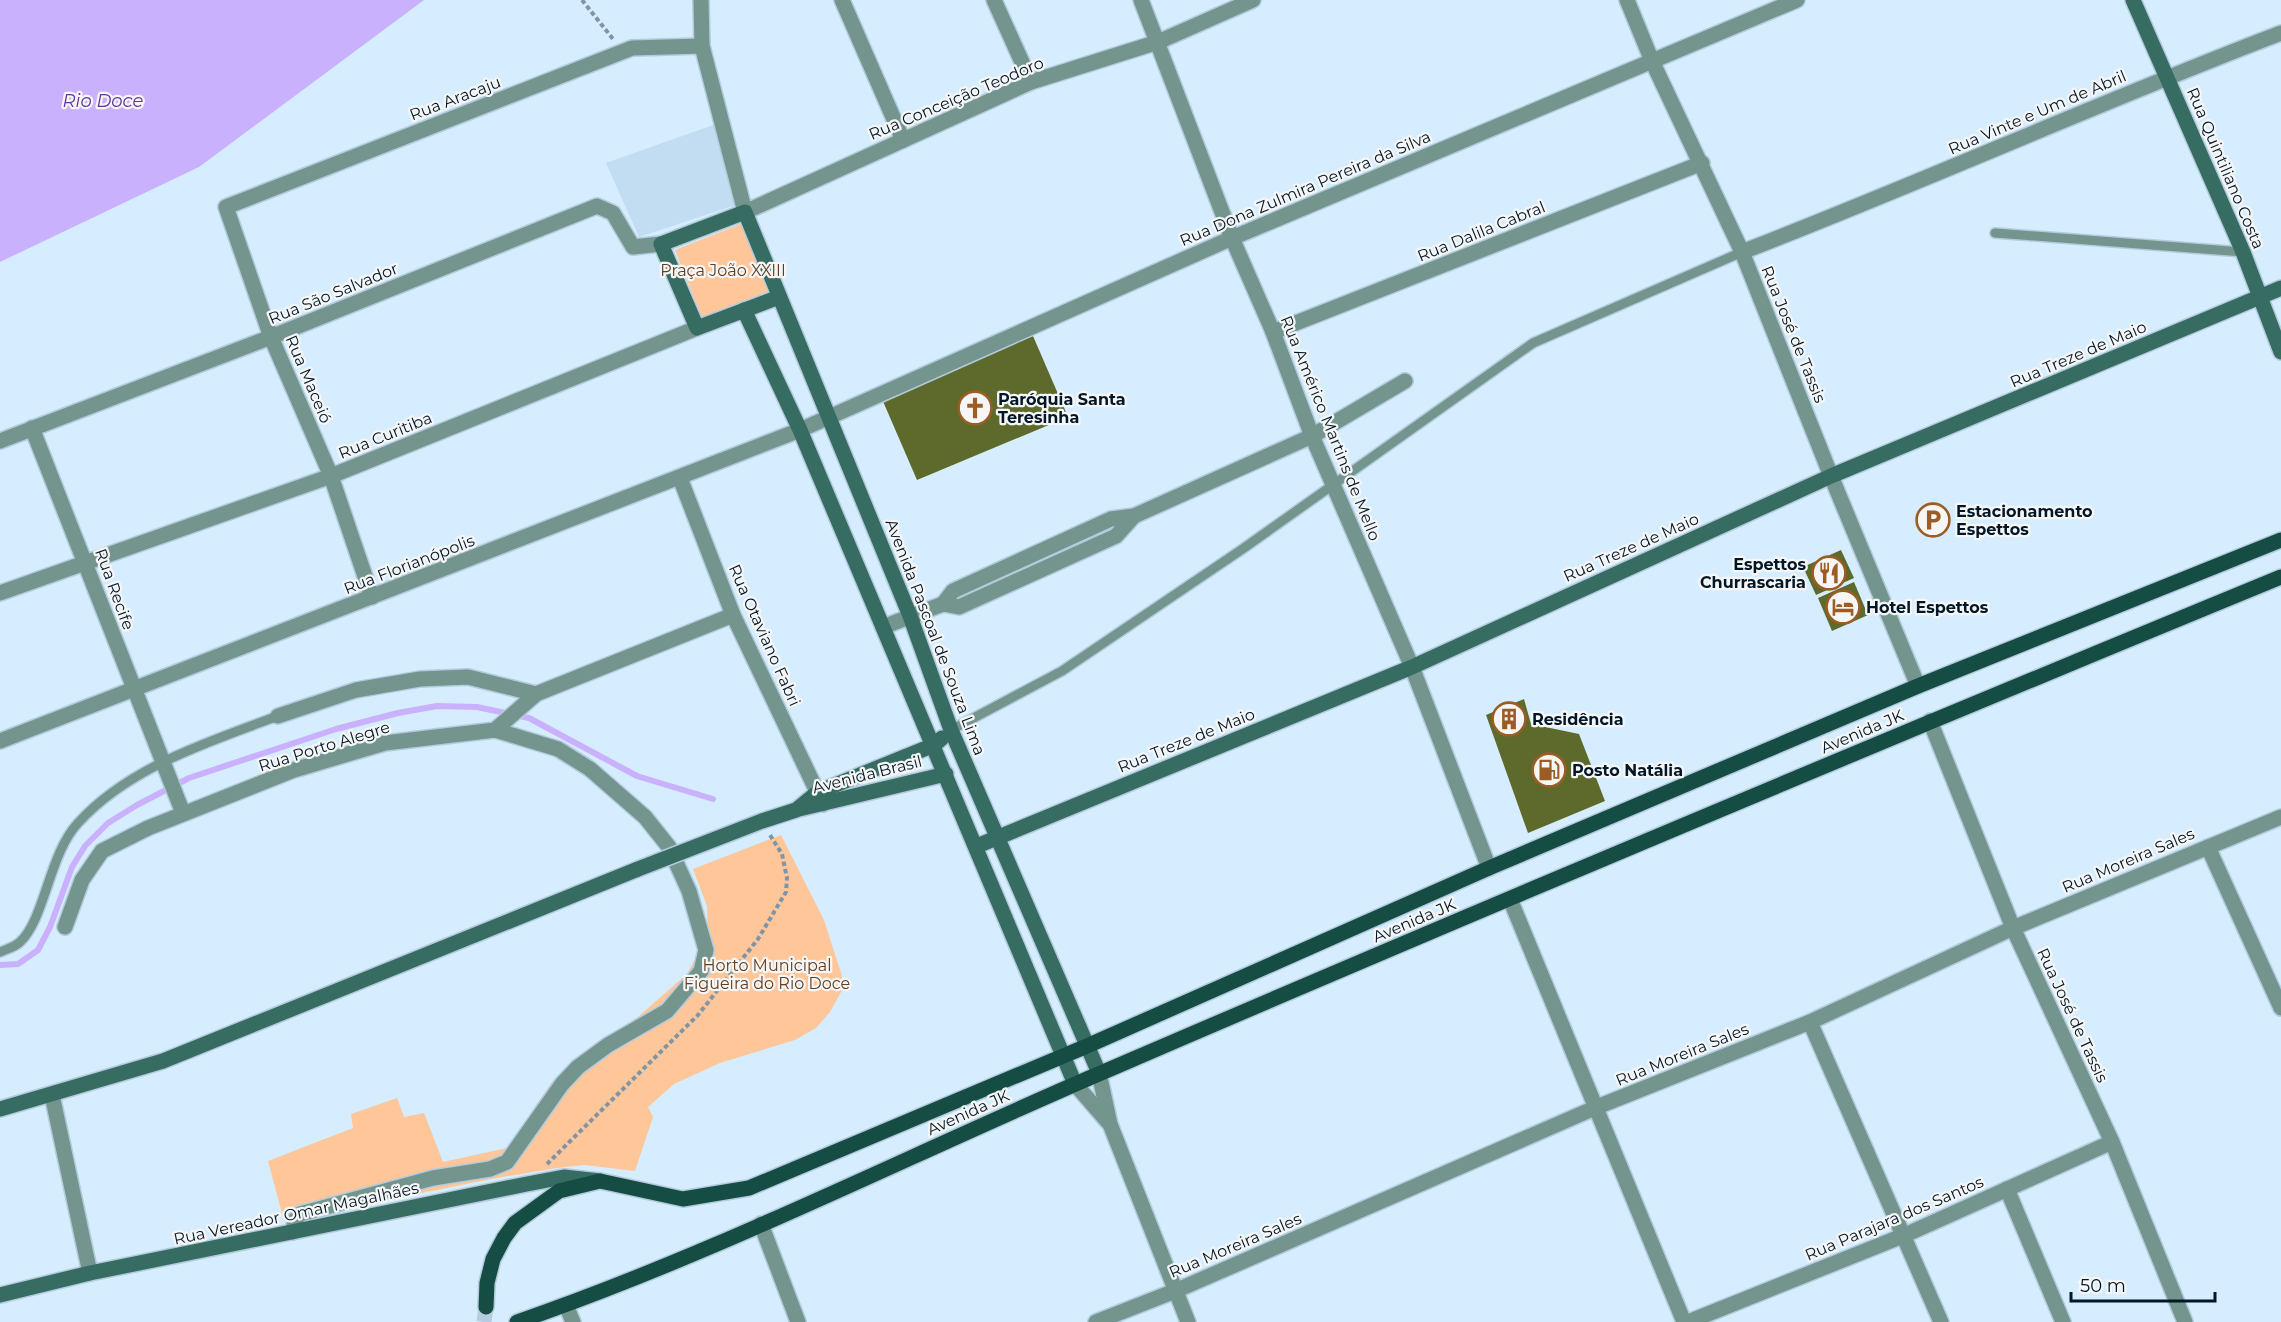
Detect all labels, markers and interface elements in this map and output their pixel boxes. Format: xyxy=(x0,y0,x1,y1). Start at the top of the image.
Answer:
street label: Rua Conceição Teodoro xyxy=(866,53,1047,144)
street label: Rua Vinte e Um de Abril xyxy=(1945,66,2129,159)
street label: Rua Aracaju xyxy=(407,72,503,125)
street label: Rua Quintiliano Costa xyxy=(2183,85,2268,252)
water label: Rio Doce xyxy=(63,90,144,112)
street label: Rua Dona Zulmira Pereira da Silva xyxy=(1177,127,1434,250)
street label: Rua Dalila Cabral xyxy=(1415,197,1548,266)
street label: Rua São Salvador xyxy=(266,259,401,328)
park label: Praça João XXIII xyxy=(660,261,786,280)
street label: Rua José de Tassis xyxy=(1757,263,1830,406)
street label: Rua Américo Martins de Mello xyxy=(1277,313,1384,543)
street label: Rua Treze de Maio xyxy=(2007,317,2149,392)
street label: Rua Maceió xyxy=(282,332,336,426)
church icon: Paróquia Santa Teresinha xyxy=(957,390,993,426)
place label: Paróquia Santa Teresinha xyxy=(998,390,1126,427)
street label: Rua Curitiba xyxy=(336,408,435,463)
parking icon: Estacionamento Espettos xyxy=(1915,502,1951,538)
place label: Estacionamento Espettos xyxy=(1956,502,2093,539)
street label: Rua Treze de Maio xyxy=(1560,509,1702,586)
street label: Avenida Pascoal de Souza Lima xyxy=(882,516,989,758)
street label: Rua Florianópolis xyxy=(341,531,477,598)
street label: Rua Recife xyxy=(91,546,138,633)
place label: Espettos Churrascaria xyxy=(1700,555,1807,592)
restaurant icon: Espettos Churrascaria xyxy=(1811,555,1847,591)
street label: Rua Otaviano Fabri xyxy=(725,561,804,709)
hotel icon: Hotel Espettos xyxy=(1825,589,1861,625)
place label: Hotel Espettos xyxy=(1866,598,1989,617)
building icon: Residência xyxy=(1491,701,1527,737)
street label: Rua Treze de Maio xyxy=(1115,704,1258,777)
street label: Avenida JK xyxy=(1818,705,1907,757)
place label: Residência xyxy=(1532,710,1624,729)
street label: Rua Porto Alegre xyxy=(256,717,392,776)
street label: Avenida Brasil xyxy=(810,752,924,797)
fuel station icon: Posto Natália xyxy=(1531,752,1567,788)
place label: Posto Natália xyxy=(1572,761,1683,780)
street label: Rua Moreira Sales xyxy=(2059,824,2197,897)
street label: Avenida JK xyxy=(1370,894,1459,946)
street label: Rua José de Tassis xyxy=(2033,945,2112,1086)
park label: Horto Municipal Figueira do Rio Doce xyxy=(684,956,850,993)
street label: Rua Moreira Sales xyxy=(1613,1019,1752,1090)
street label: Avenida JK xyxy=(924,1086,1013,1139)
street label: Rua Parajara dos Santos xyxy=(1802,1172,1986,1265)
street label: Rua Vereador Omar Magalhães xyxy=(172,1178,421,1249)
street label: Rua Moreira Sales xyxy=(1166,1209,1304,1282)
scale bar xyxy=(2071,1265,2215,1303)
text: 50 m xyxy=(2080,1275,2126,1297)

